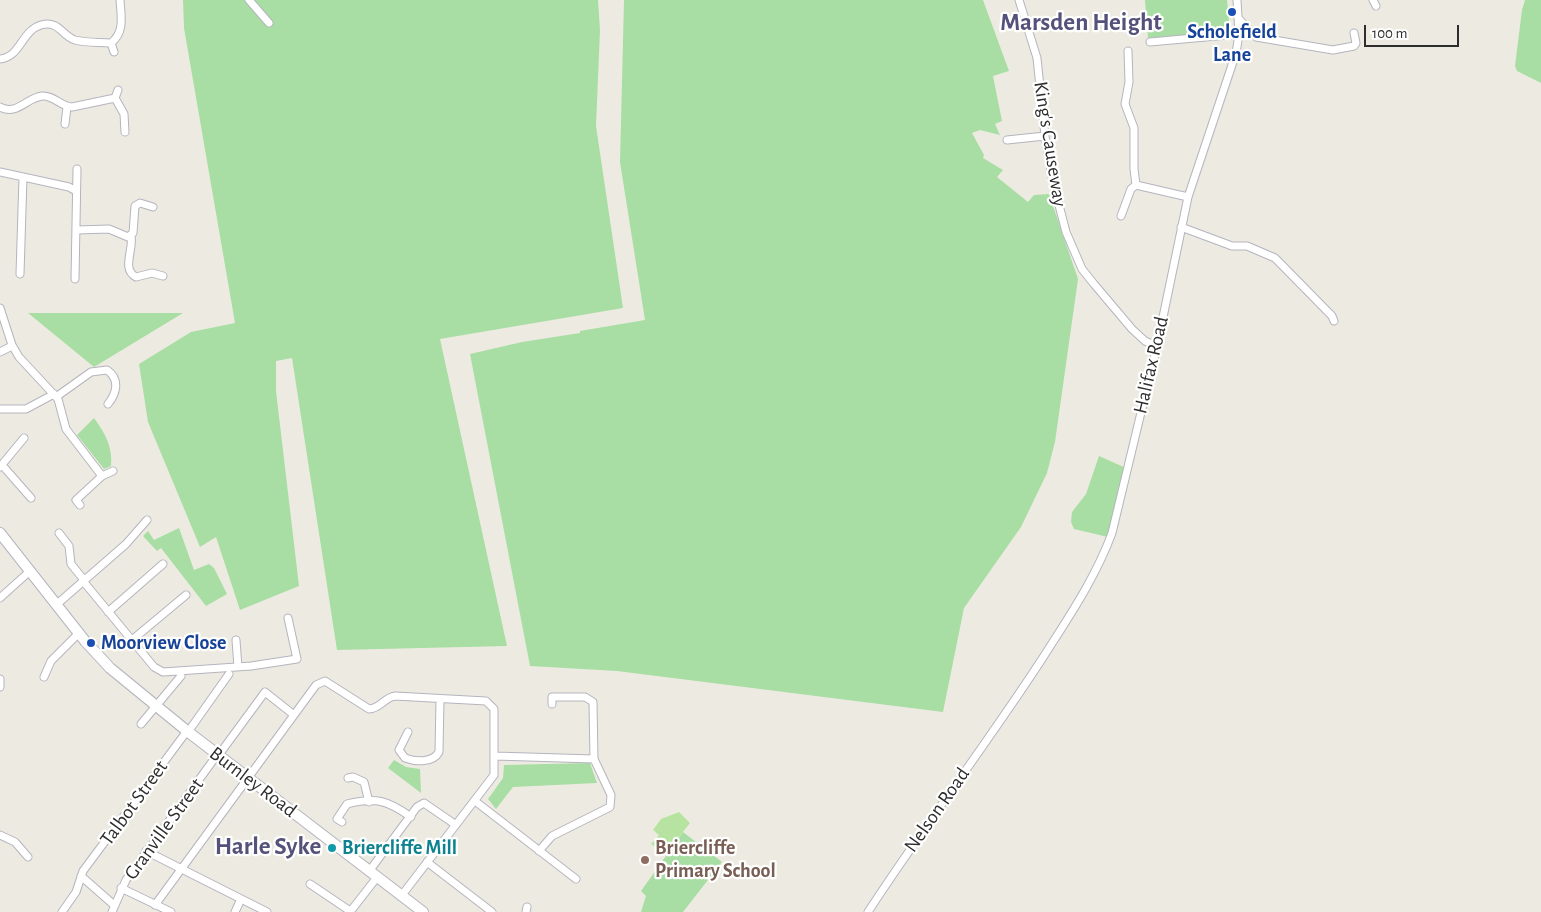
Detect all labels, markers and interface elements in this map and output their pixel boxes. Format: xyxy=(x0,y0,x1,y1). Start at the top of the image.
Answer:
marker: Scholefield Lane xyxy=(1226,6,1238,18)
district label: Marsden Height xyxy=(1000,7,1162,37)
scale bar xyxy=(1366,15,1461,47)
place label: Scholefield Lane xyxy=(1187,20,1277,67)
text: 100 m xyxy=(1372,26,1407,41)
street label: King's Causeway xyxy=(1028,80,1072,208)
street label: Halifax Road xyxy=(1128,314,1174,416)
place label: Moorview Close xyxy=(101,631,227,655)
marker: Moorview Close xyxy=(85,637,97,649)
street label: Burnley Road xyxy=(205,741,301,823)
street label: Talbot Street xyxy=(95,756,173,850)
street label: Nelson Road xyxy=(899,763,975,857)
street label: Granville Street xyxy=(119,774,209,884)
district label: Harle Syke xyxy=(215,831,321,861)
place label: Briercliffe Mill xyxy=(342,836,457,860)
place label: Briercliffe Primary School xyxy=(655,836,776,883)
marker: Briercliffe Mill xyxy=(326,842,338,854)
marker: Briercliffe Primary School xyxy=(639,854,651,866)

